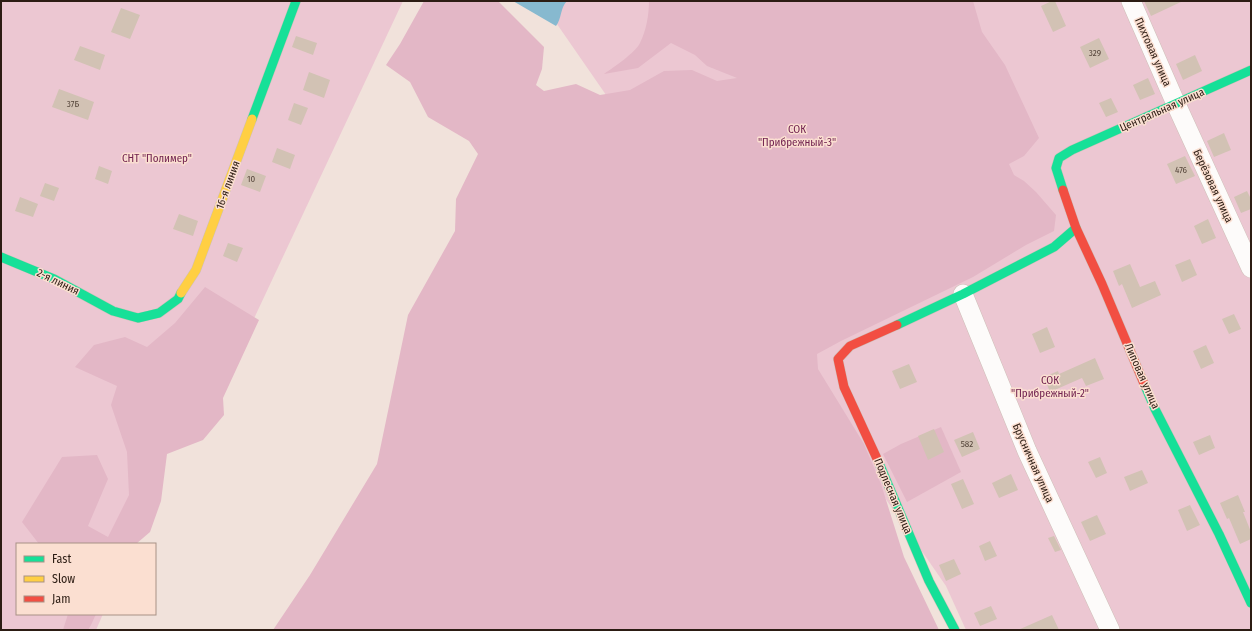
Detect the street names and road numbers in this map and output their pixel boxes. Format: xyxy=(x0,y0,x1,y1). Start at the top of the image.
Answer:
street label: Пихтовая улица xyxy=(1132,16,1174,88)
street label: Центральная улица xyxy=(1118,86,1206,134)
street label: Берёзовая улица xyxy=(1190,147,1236,225)
street label: 16-я линия xyxy=(213,159,243,211)
street label: 2-я линия xyxy=(35,266,81,298)
street label: Липовая улица xyxy=(1122,341,1162,411)
street label: Брусничная улица xyxy=(1010,421,1056,505)
street label: Подлесная улица xyxy=(871,456,915,536)

